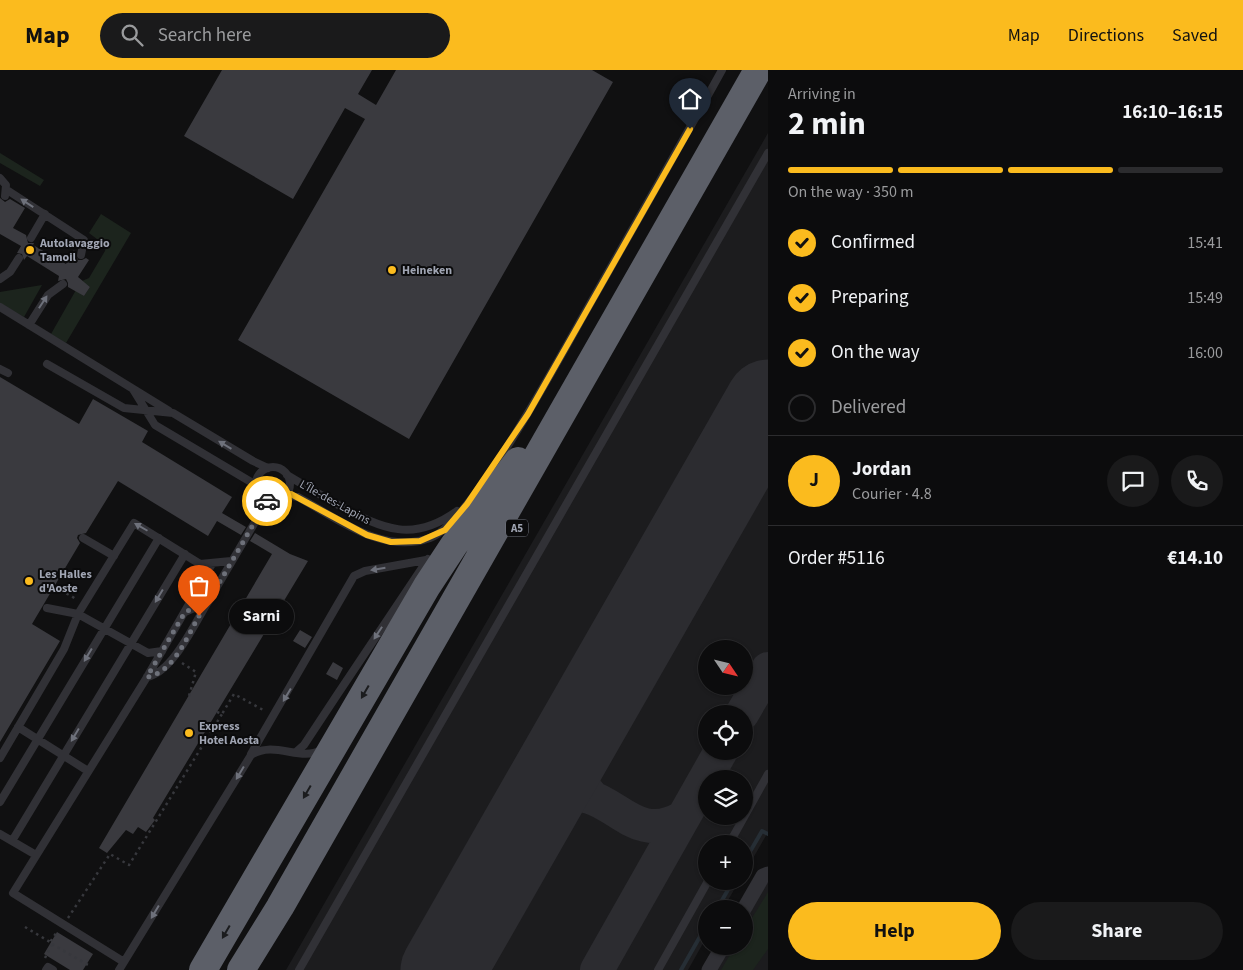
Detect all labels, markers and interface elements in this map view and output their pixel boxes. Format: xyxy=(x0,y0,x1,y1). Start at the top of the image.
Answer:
search box xyxy=(100,13,450,58)
text: Map xyxy=(25,18,70,53)
icon: search xyxy=(118,21,146,49)
text: Search here xyxy=(158,22,251,49)
text: Map xyxy=(1008,23,1040,48)
text: Directions xyxy=(1068,23,1144,48)
text: Saved xyxy=(1172,23,1218,48)
pin xyxy=(669,78,711,129)
text: Arriving in xyxy=(788,83,856,105)
icon: home xyxy=(676,85,704,113)
text: 16:10–16:15 xyxy=(1122,99,1223,126)
text: 2 min xyxy=(788,101,866,147)
text: On the way · 350 m xyxy=(788,181,913,203)
one-way arrow xyxy=(20,198,34,207)
icon: check xyxy=(788,229,816,257)
text: Confirmed xyxy=(831,229,915,256)
text: 15:41 xyxy=(1187,232,1223,254)
place label: Autolavaggio Tamoil xyxy=(39,235,110,266)
marker: Autolavaggio Tamoil xyxy=(24,244,36,256)
place label: Heineken xyxy=(402,262,452,279)
marker: Heineken xyxy=(386,264,398,276)
icon: check xyxy=(788,284,816,312)
text: Preparing xyxy=(831,284,909,311)
text: 15:49 xyxy=(1187,287,1223,309)
one-way arrow xyxy=(39,296,48,309)
icon: check xyxy=(788,339,816,367)
text: On the way xyxy=(831,339,920,366)
text: 16:00 xyxy=(1187,342,1223,364)
text: Delivered xyxy=(831,394,906,421)
one-way arrow xyxy=(219,440,232,449)
button: chat xyxy=(1107,455,1159,507)
button: phone xyxy=(1171,455,1223,507)
text: Jordan xyxy=(852,456,911,483)
text: J xyxy=(809,467,819,494)
courier xyxy=(242,476,292,526)
street label: L'Île-des-Lapins xyxy=(296,476,373,529)
text: Courier · 4.8 xyxy=(852,483,932,505)
icon: car xyxy=(253,487,281,515)
road number: A5 xyxy=(506,519,528,536)
one-way arrow xyxy=(134,523,147,532)
text: Order #5116 xyxy=(788,545,885,572)
text: €14.10 xyxy=(1167,545,1223,572)
pin xyxy=(178,565,220,616)
one-way arrow xyxy=(370,565,386,573)
place label: Les Halles d'Aoste xyxy=(39,566,92,597)
icon: bag xyxy=(185,572,213,600)
marker: Les Halles d'Aoste xyxy=(23,575,35,587)
one-way arrow xyxy=(155,589,164,602)
callout: Sarni xyxy=(229,598,294,634)
text: Sarni xyxy=(243,605,280,627)
one-way arrow xyxy=(374,626,383,640)
north arrow xyxy=(698,640,752,695)
map controls xyxy=(698,640,753,955)
one-way arrow xyxy=(84,648,93,661)
one-way arrow xyxy=(360,685,369,699)
one-way arrow xyxy=(282,688,291,701)
button: locate xyxy=(698,705,753,760)
place label: Express Hotel Aosta xyxy=(199,718,259,749)
marker: Express Hotel Aosta xyxy=(183,727,195,739)
one-way arrow xyxy=(71,728,80,741)
one-way arrow xyxy=(235,767,244,780)
button: layers xyxy=(698,770,753,825)
one-way arrow xyxy=(303,785,312,798)
button: + xyxy=(698,835,753,890)
button: − xyxy=(698,900,753,955)
button: Help xyxy=(788,902,1001,960)
button: Share xyxy=(1011,902,1223,960)
one-way arrow xyxy=(151,906,160,919)
one-way arrow xyxy=(221,926,230,939)

